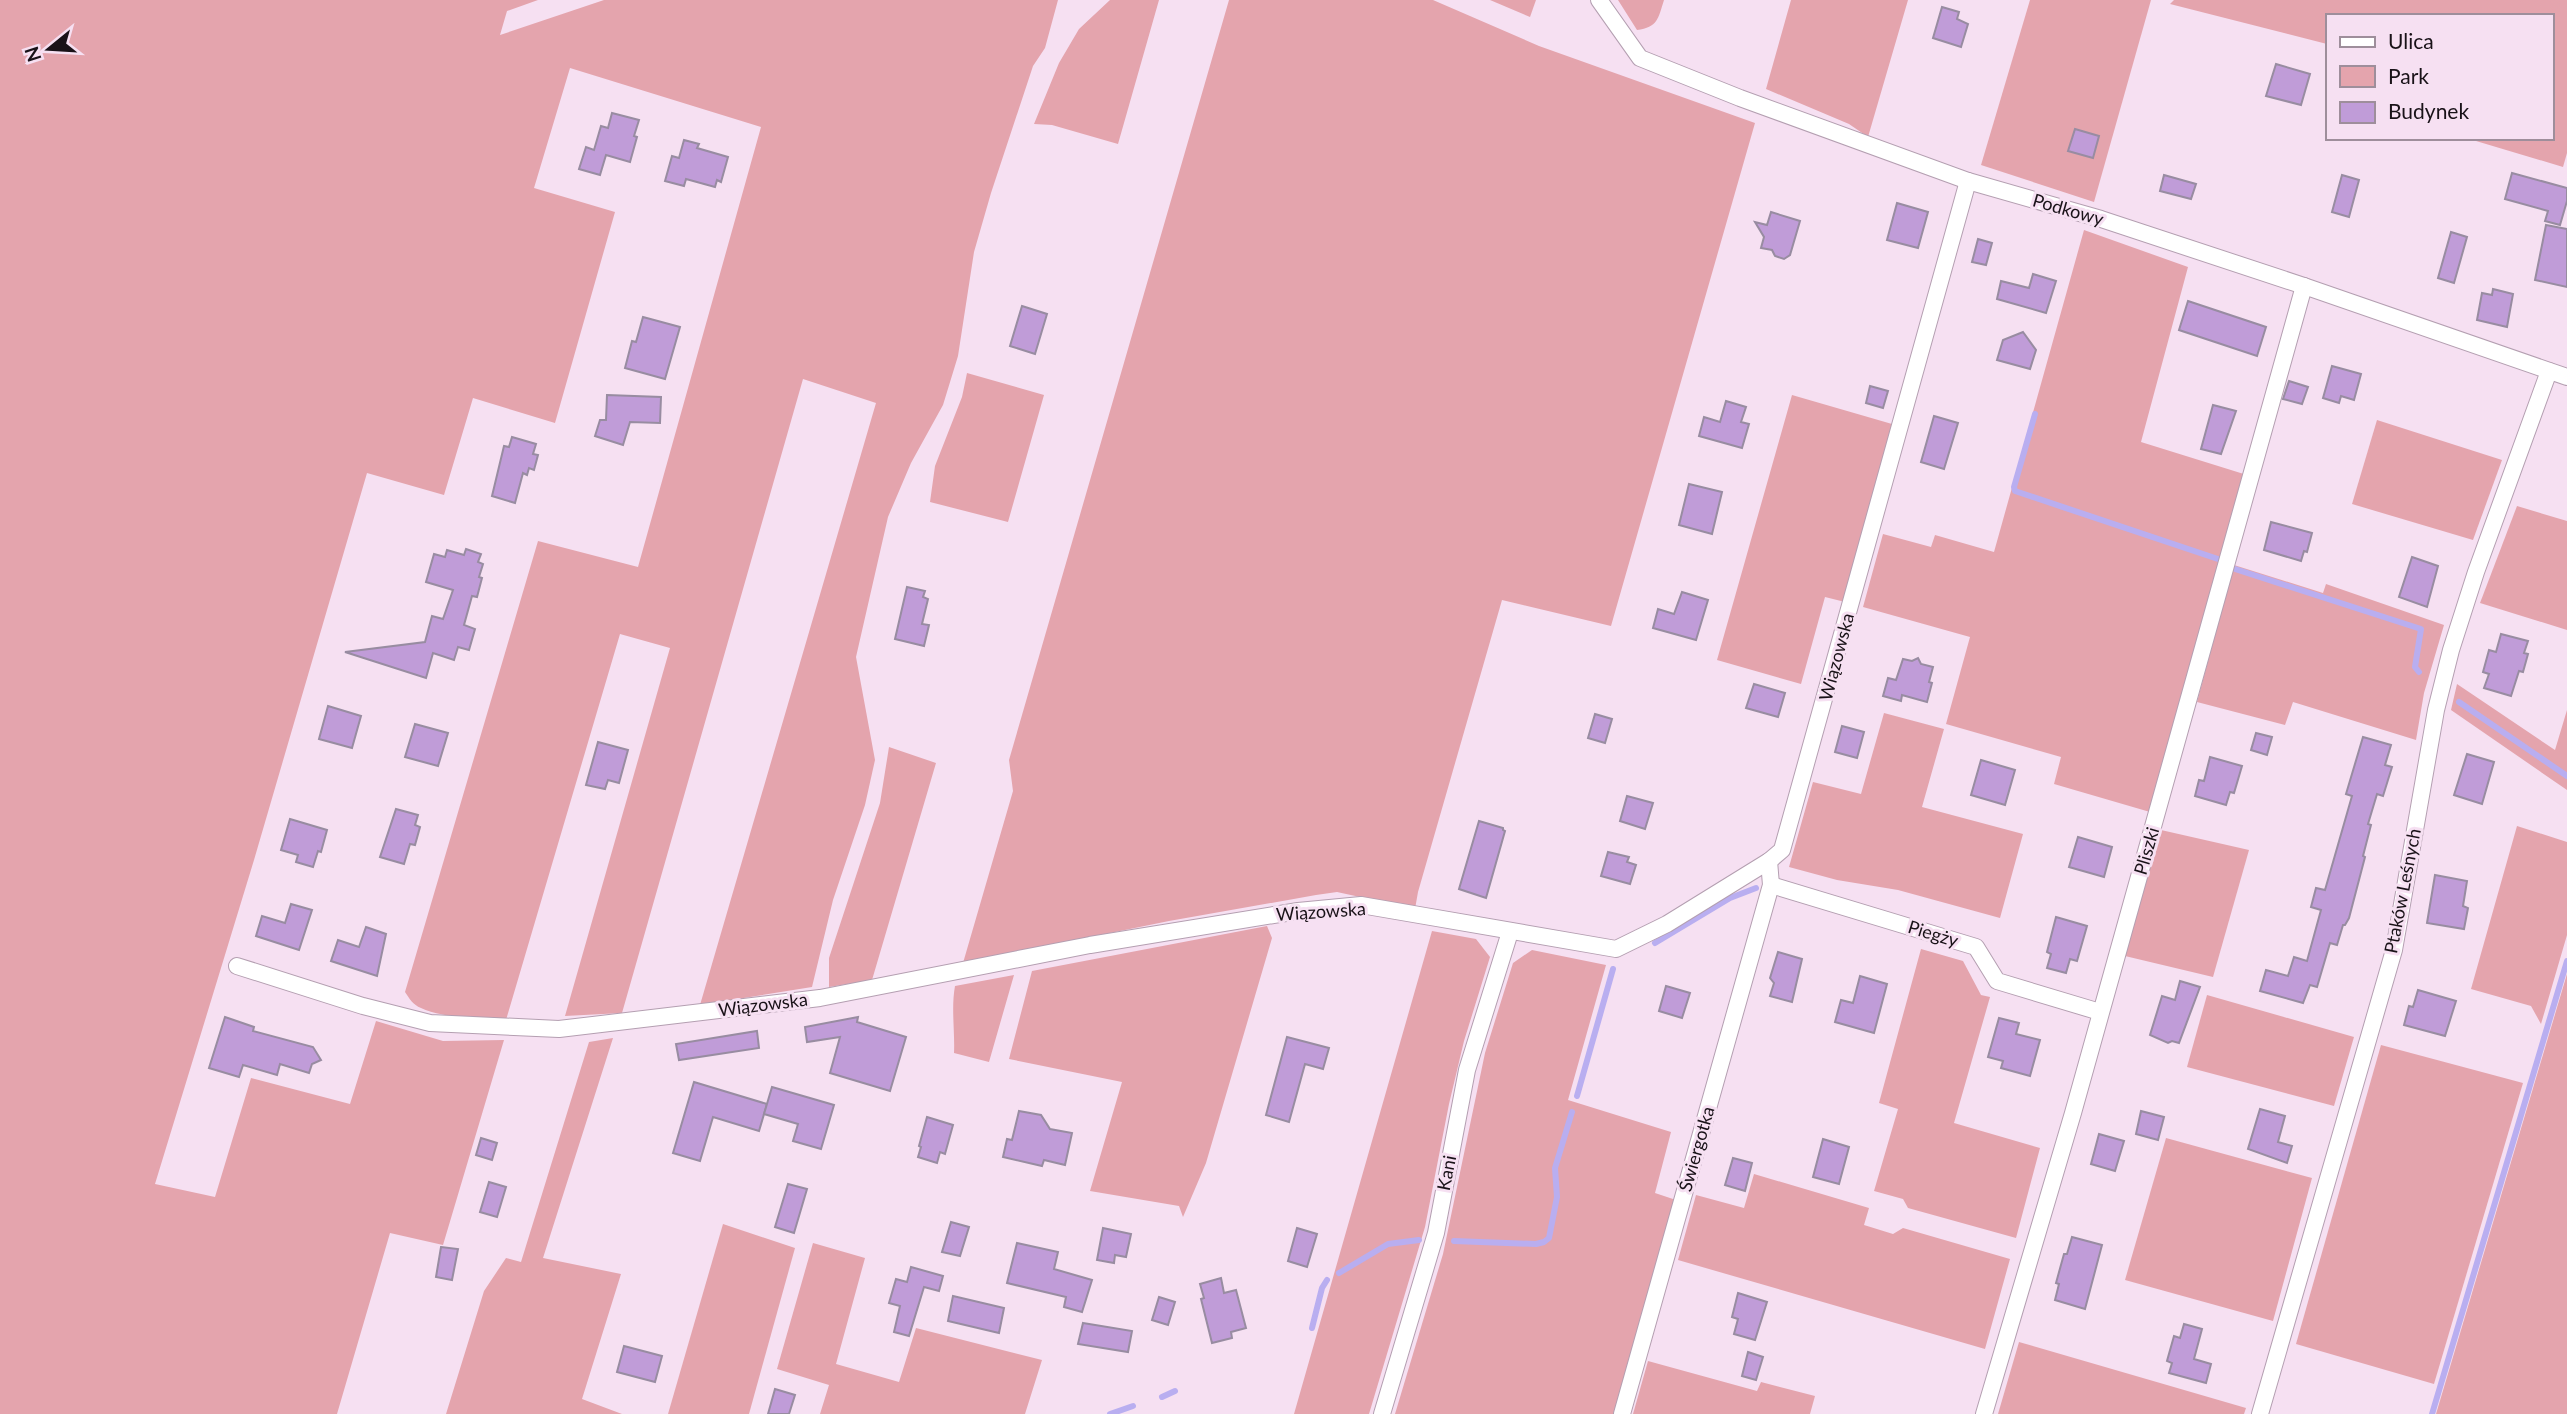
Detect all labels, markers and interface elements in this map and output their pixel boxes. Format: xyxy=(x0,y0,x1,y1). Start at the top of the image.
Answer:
north arrow xyxy=(14,14,84,84)
legend xyxy=(2326,14,2553,140)
text: Ulica xyxy=(2388,28,2434,53)
text: N xyxy=(19,44,46,65)
text: Park xyxy=(2388,63,2429,88)
text: Budynek xyxy=(2388,98,2469,123)
street label: Podkowy xyxy=(2030,188,2107,230)
street label: Wiązowska xyxy=(1814,611,1858,703)
street label: Pliszki xyxy=(2129,824,2163,877)
street label: Ptaków Leśnych xyxy=(2379,827,2425,955)
street label: Wiązowska xyxy=(1275,897,1367,925)
street label: Piegży xyxy=(1906,915,1962,951)
street label: Wiązowska xyxy=(717,988,809,1020)
street label: Świergotka xyxy=(1673,1104,1719,1194)
street label: Kani xyxy=(1432,1153,1460,1192)

